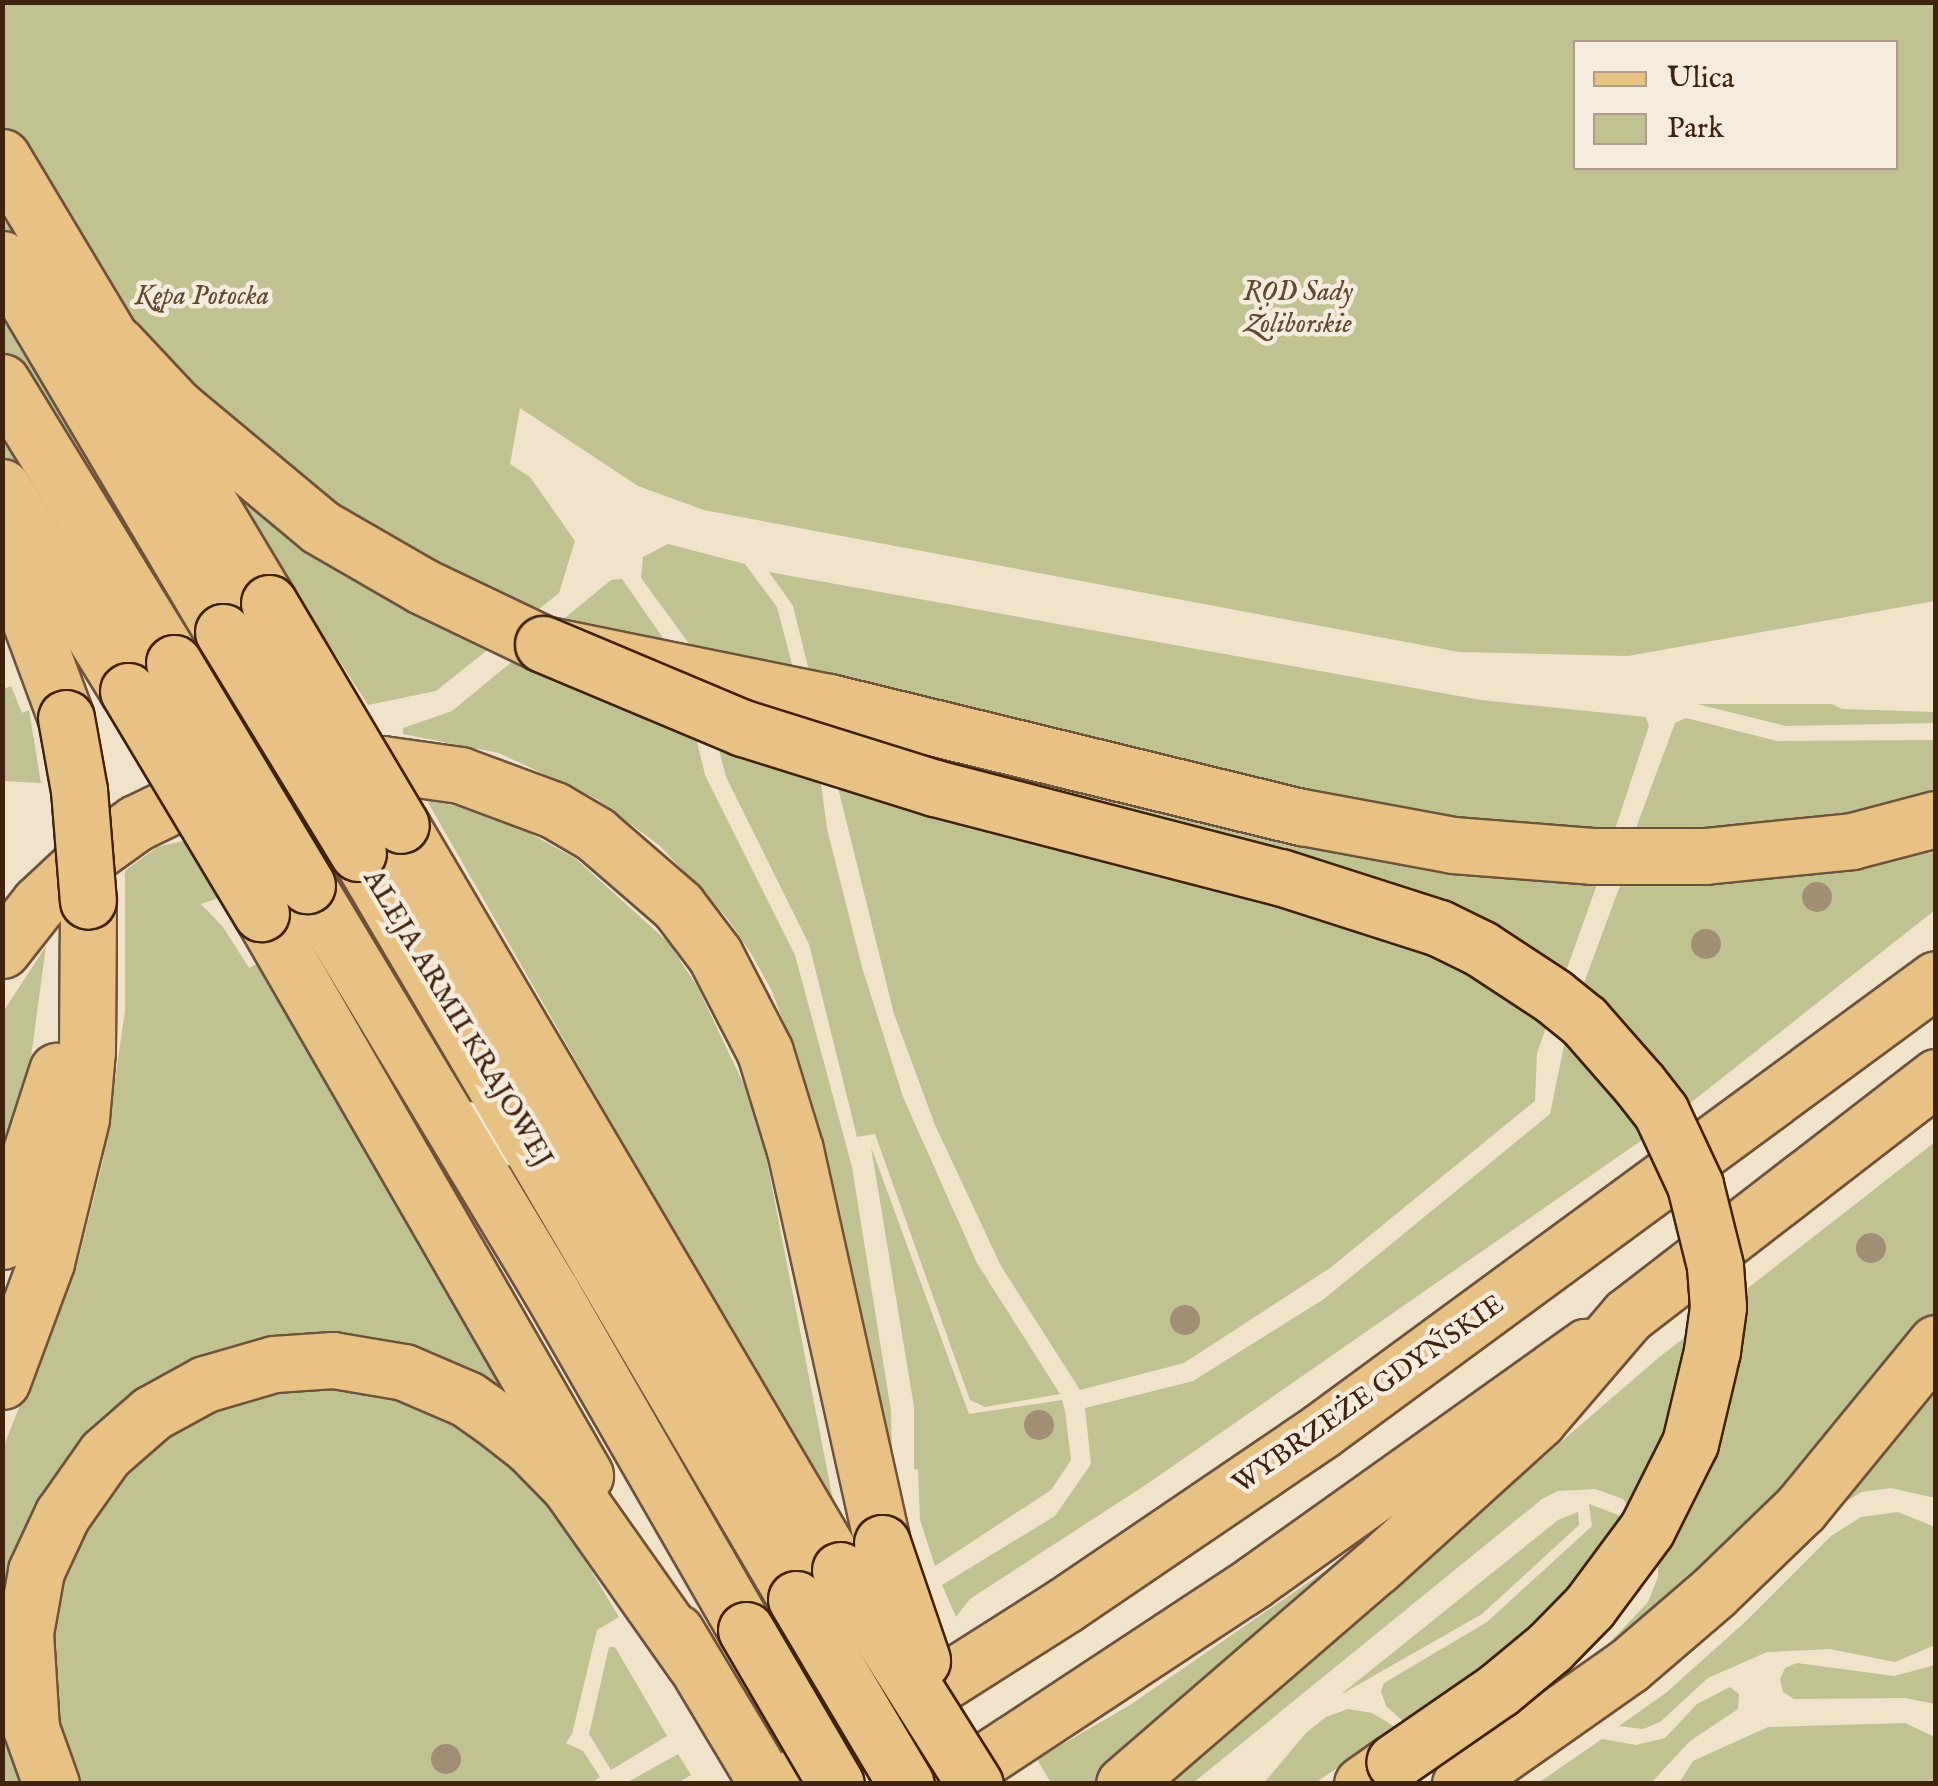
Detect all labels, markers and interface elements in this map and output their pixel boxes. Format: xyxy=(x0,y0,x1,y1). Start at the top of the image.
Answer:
legend xyxy=(1573,40,1898,170)
text: Ulica xyxy=(1667,60,1735,98)
text: Park xyxy=(1667,110,1724,148)
park label: ROD Sady Żoliborskie xyxy=(1243,276,1353,342)
park label: Kępa Potocka xyxy=(135,280,269,314)
street label: ALEJA ARMII KRAJOWEJ xyxy=(355,864,559,1174)
street label: WYBRZEŻE GDYŃSKIE xyxy=(1227,1288,1511,1502)

